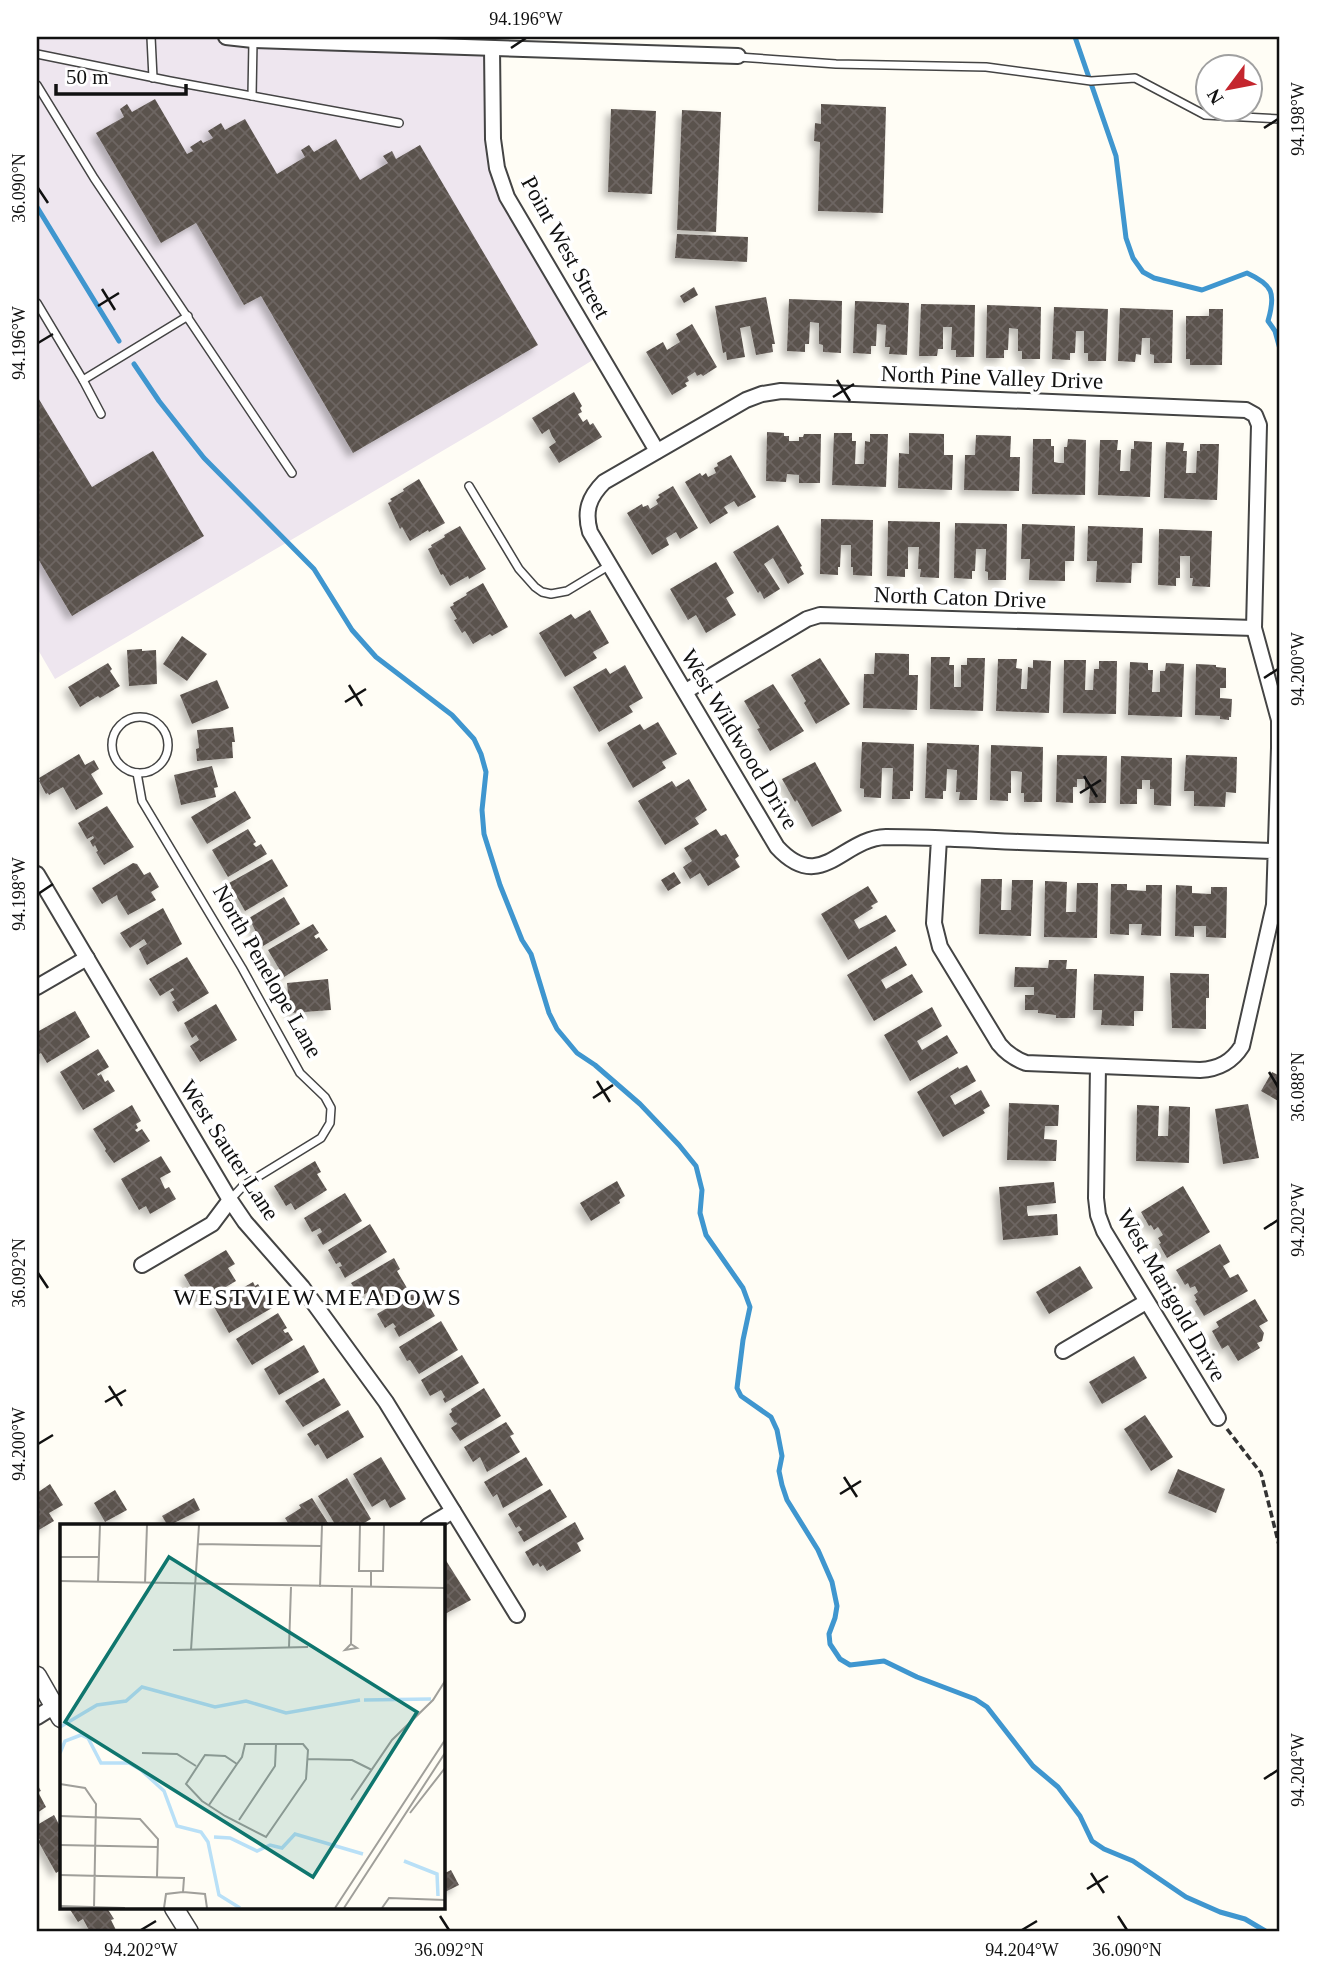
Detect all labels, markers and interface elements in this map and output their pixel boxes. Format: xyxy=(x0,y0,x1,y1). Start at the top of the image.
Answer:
text: 94.196°W xyxy=(489,9,563,29)
scale bar xyxy=(56,52,186,96)
north arrow xyxy=(1194,52,1264,122)
text: 50 m xyxy=(66,65,109,89)
text: 94.198°W xyxy=(1288,82,1308,156)
text: N xyxy=(1202,85,1228,108)
text: 36.090°N xyxy=(9,153,29,223)
street label: Point West Street xyxy=(516,172,615,323)
text: 94.196°W xyxy=(9,306,29,380)
street label: North Pine Valley Drive xyxy=(880,361,1104,394)
street label: North Caton Drive xyxy=(873,582,1047,613)
text: 94.200°W xyxy=(1288,632,1308,706)
street label: West Wildwood Drive xyxy=(676,645,803,834)
text: 94.198°W xyxy=(9,857,29,931)
street label: North Penelope Lane xyxy=(208,880,327,1062)
text: 36.088°N xyxy=(1288,1052,1308,1122)
street label: West Sauter Lane xyxy=(175,1076,284,1225)
text: 94.202°W xyxy=(1288,1183,1308,1257)
street label: West Marigold Drive xyxy=(1112,1205,1231,1386)
text: 36.092°N xyxy=(9,1238,29,1308)
district label: WESTVIEW MEADOWS xyxy=(173,1284,463,1310)
text: 94.200°W xyxy=(9,1407,29,1481)
inset map xyxy=(60,1524,444,1910)
text: 94.204°W xyxy=(1288,1733,1308,1807)
text: 94.202°W xyxy=(104,1940,178,1960)
text: 36.092°N xyxy=(414,1940,484,1960)
text: 94.204°W xyxy=(985,1940,1059,1960)
text: 36.090°N xyxy=(1092,1940,1162,1960)

